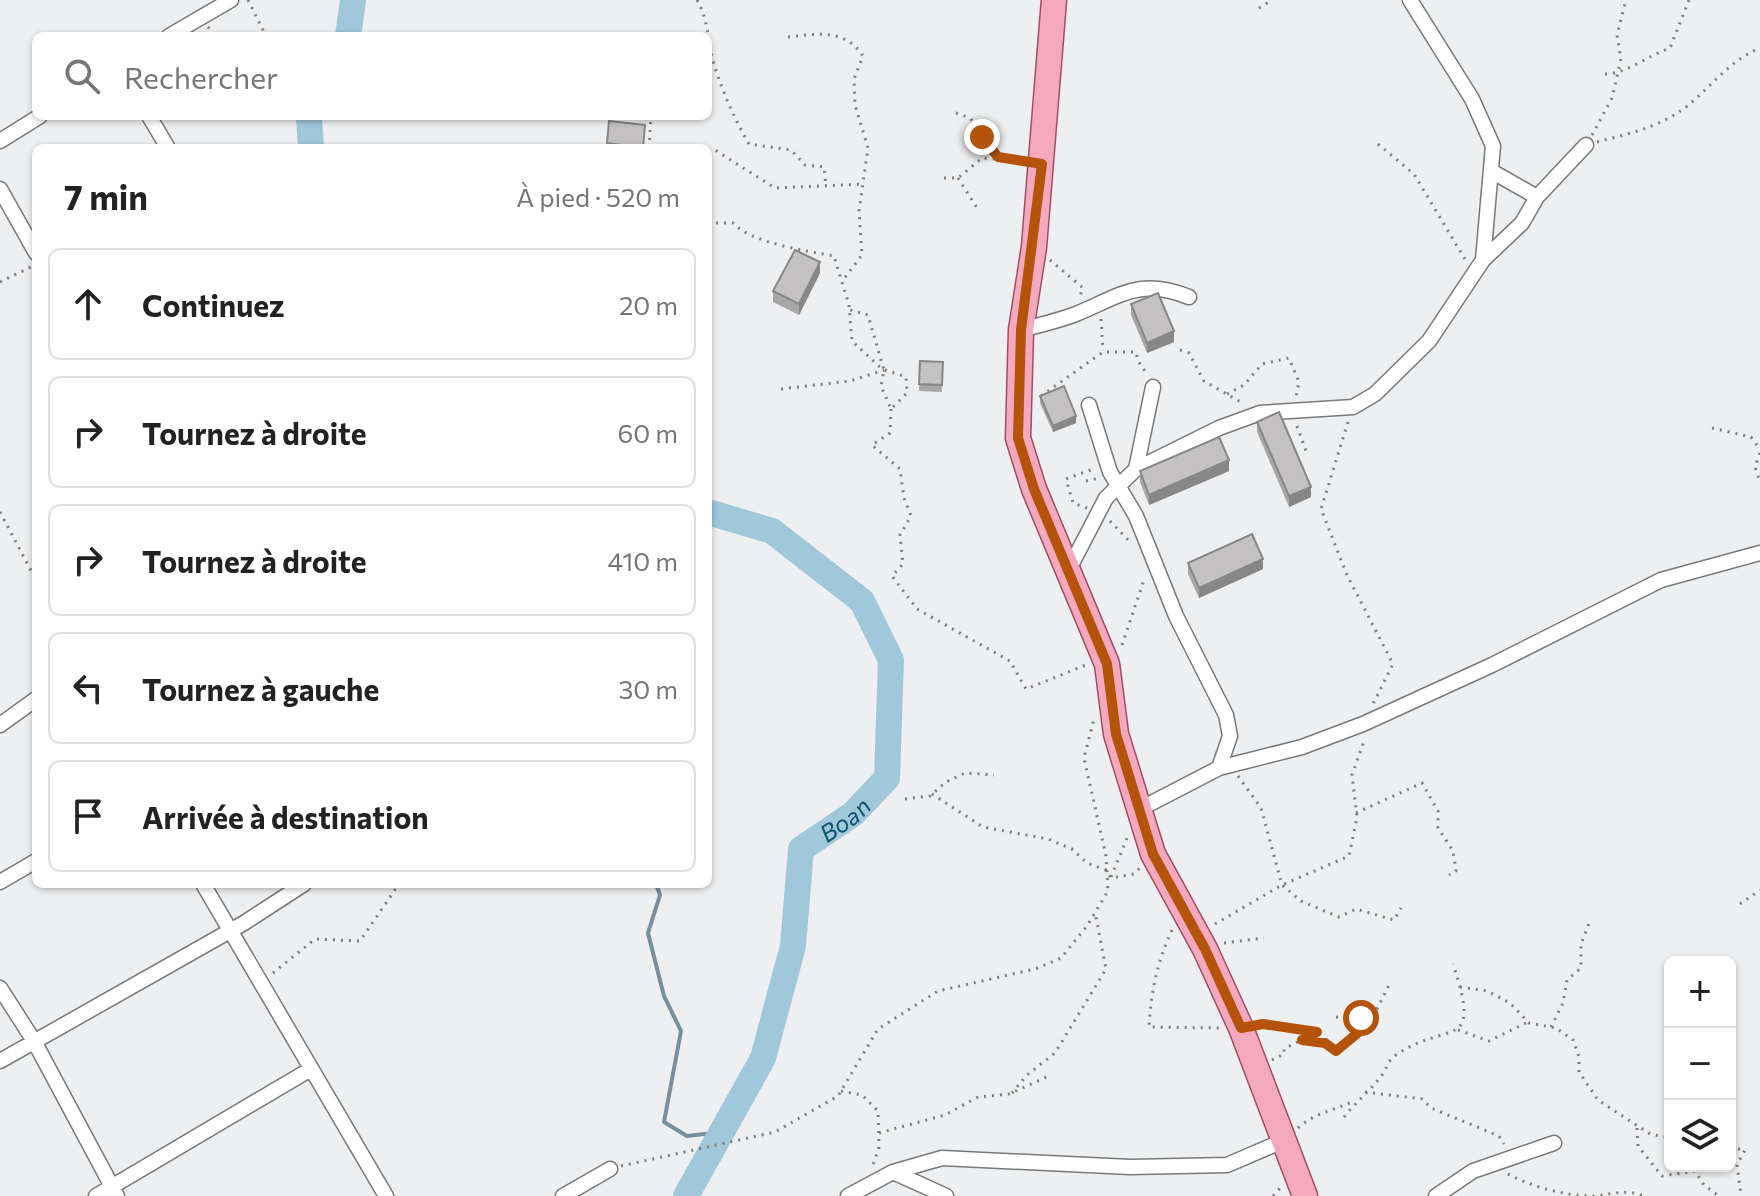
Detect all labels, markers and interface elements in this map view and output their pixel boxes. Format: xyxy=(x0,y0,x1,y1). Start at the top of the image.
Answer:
search box xyxy=(32,32,712,120)
icon: search xyxy=(60,54,104,98)
text: Rechercher xyxy=(124,58,278,95)
route end xyxy=(964,119,1000,155)
text: 7 min xyxy=(64,175,148,217)
text: À pied · 520 m xyxy=(516,181,680,212)
icon: ahead xyxy=(66,282,110,326)
text: Continuez xyxy=(142,286,285,323)
text: 20 m xyxy=(619,289,678,320)
icon: right xyxy=(66,410,110,454)
text: Tournez à droite xyxy=(142,414,366,451)
text: 60 m xyxy=(618,417,678,448)
icon: right xyxy=(66,538,110,582)
text: Tournez à droite xyxy=(142,542,366,579)
text: 410 m xyxy=(607,545,678,576)
icon: left xyxy=(66,666,110,710)
text: Tournez à gauche xyxy=(142,670,379,707)
text: 30 m xyxy=(619,673,678,704)
water label: Boan xyxy=(813,791,876,847)
icon: arrive xyxy=(66,794,110,838)
text: Arrivée à destination xyxy=(142,798,429,835)
map controls xyxy=(1664,956,1736,1172)
button: + xyxy=(1664,956,1736,1028)
route start xyxy=(1343,1000,1379,1036)
button: − xyxy=(1664,1028,1736,1100)
button: layers xyxy=(1664,1100,1736,1172)

